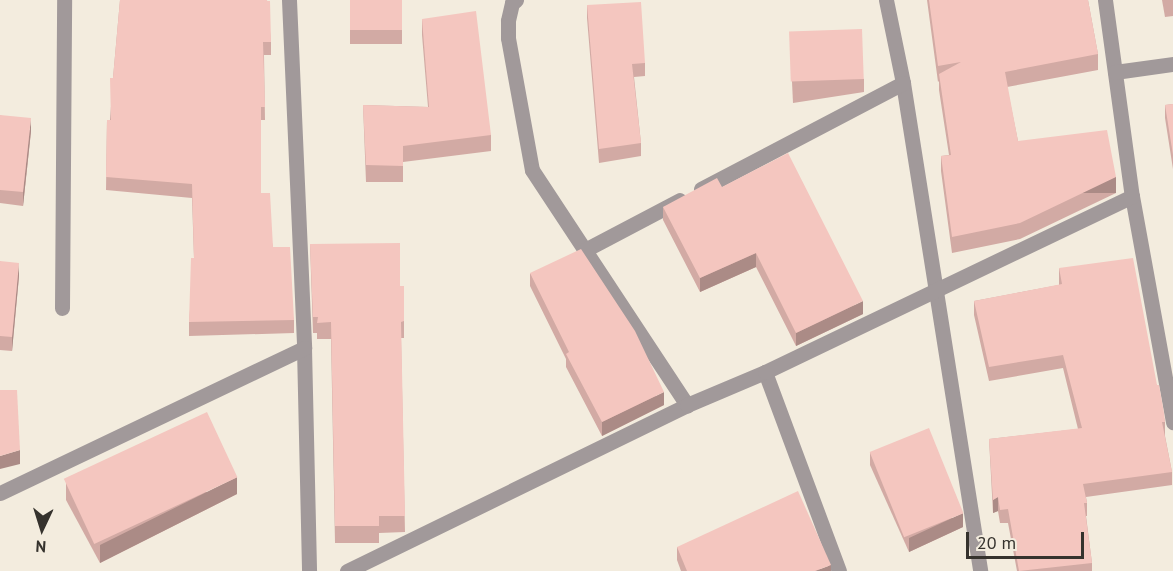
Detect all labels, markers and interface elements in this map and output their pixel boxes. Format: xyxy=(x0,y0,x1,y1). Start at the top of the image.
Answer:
north arrow xyxy=(12,499,72,559)
scale bar xyxy=(969,520,1088,558)
text: 20 m xyxy=(977,531,1016,554)
text: N xyxy=(35,537,47,557)

